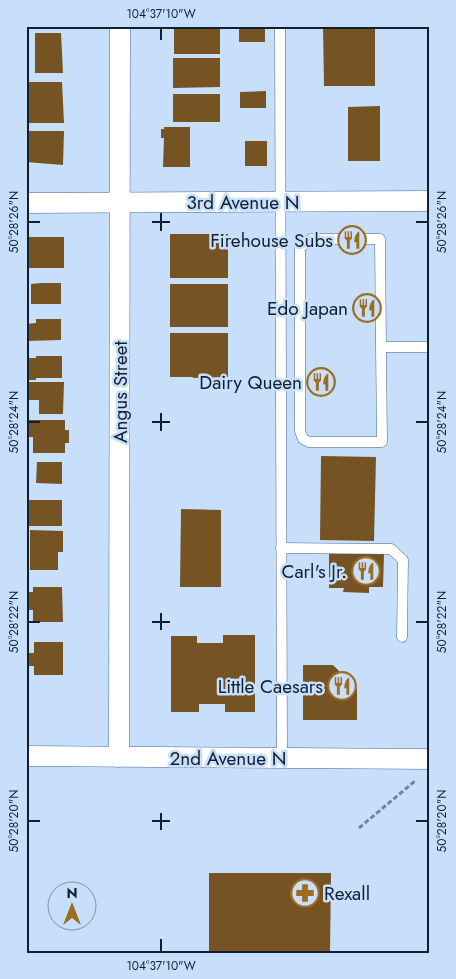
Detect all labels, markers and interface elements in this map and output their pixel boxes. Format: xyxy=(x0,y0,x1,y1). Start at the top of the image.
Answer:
text: 104°37'10"W xyxy=(126,5,196,23)
street label: 3rd Avenue N xyxy=(186,189,300,216)
text: 50°28'26"N xyxy=(5,191,23,253)
text: 50°28'26"N xyxy=(433,191,451,253)
restaurant icon: Firehouse Subs xyxy=(337,225,367,255)
place label: Firehouse Subs xyxy=(210,227,333,254)
restaurant icon: Edo Japan xyxy=(352,293,382,323)
place label: Edo Japan xyxy=(267,295,348,322)
street label: Angus Street xyxy=(107,341,134,443)
restaurant icon: Dairy Queen xyxy=(306,367,336,397)
place label: Dairy Queen xyxy=(199,369,302,396)
text: 50°28'24"N xyxy=(5,391,23,453)
text: 50°28'24"N xyxy=(433,391,451,453)
restaurant icon: Carl's Jr. xyxy=(351,556,381,586)
place label: Carl's Jr. xyxy=(281,558,347,585)
text: 50°28'22"N xyxy=(5,591,23,653)
text: 50°28'22"N xyxy=(433,591,451,653)
restaurant icon: Little Caesars xyxy=(327,671,357,701)
place label: Little Caesars xyxy=(218,673,323,700)
street label: 2nd Avenue N xyxy=(170,745,286,772)
text: 50°28'20"N xyxy=(5,789,23,853)
text: 50°28'20"N xyxy=(433,789,451,853)
pharmacy icon: Rexall xyxy=(290,878,320,908)
place label: Rexall xyxy=(324,880,370,907)
north arrow xyxy=(48,882,98,932)
text: N xyxy=(66,883,78,903)
text: 104°37'10"W xyxy=(126,957,196,975)

